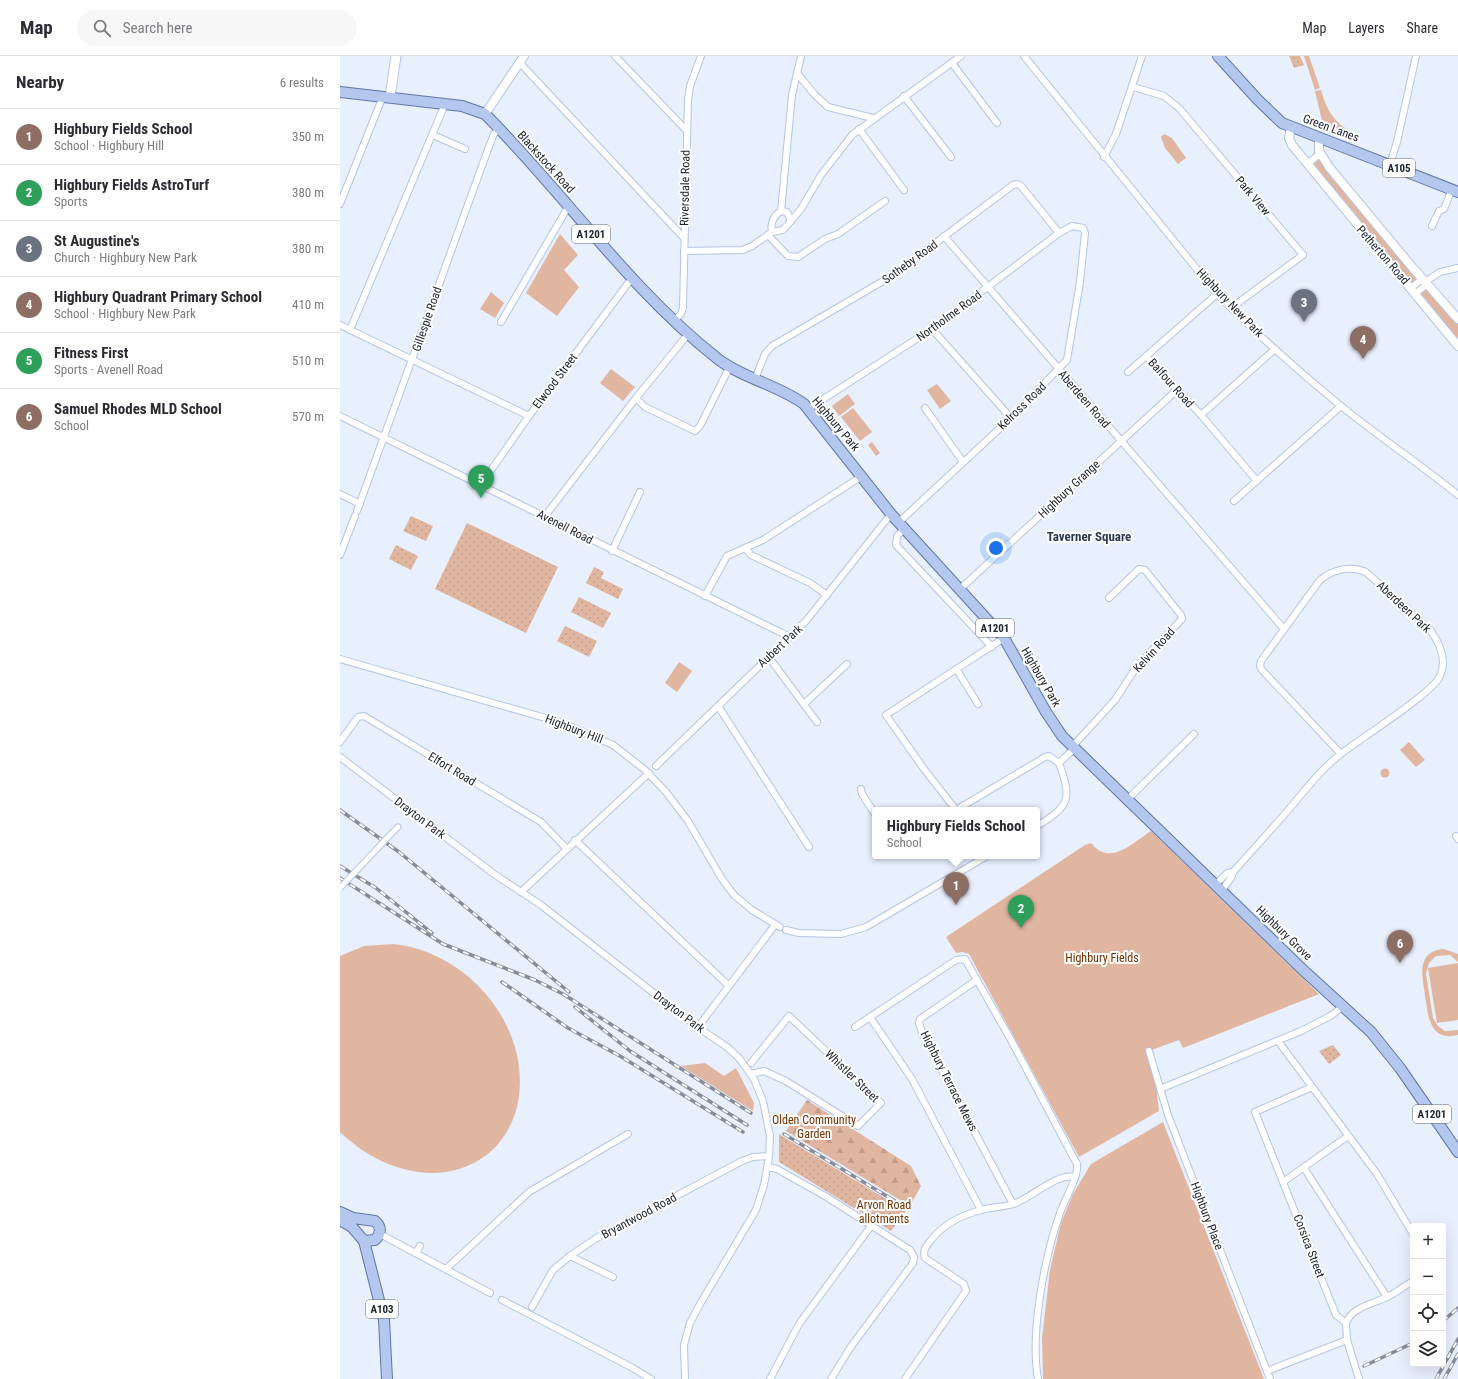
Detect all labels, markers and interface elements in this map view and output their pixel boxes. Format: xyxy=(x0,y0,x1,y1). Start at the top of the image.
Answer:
search box xyxy=(77,10,357,46)
text: Map xyxy=(20,16,53,39)
icon: search xyxy=(91,17,113,39)
text: Search here xyxy=(123,19,193,37)
text: Map xyxy=(1302,20,1326,36)
text: Layers xyxy=(1348,20,1385,36)
text: Share xyxy=(1407,20,1438,36)
text: Nearby xyxy=(16,72,64,92)
text: 6 results xyxy=(280,75,324,90)
street label: Green Lanes xyxy=(1301,111,1361,145)
text: Highbury Fields School xyxy=(54,120,193,138)
street label: Blackstock Road xyxy=(514,128,578,196)
text: 1 xyxy=(26,129,32,144)
text: 350 m xyxy=(292,129,324,144)
text: School · Highbury Hill xyxy=(54,138,164,153)
street label: Riversdale Road xyxy=(677,150,693,226)
road number: A105 xyxy=(1383,159,1415,177)
street label: Park View xyxy=(1233,173,1274,219)
text: Highbury Fields AstroTurf xyxy=(54,176,209,194)
text: 2 xyxy=(26,185,32,200)
text: 380 m xyxy=(292,185,324,200)
text: Sports xyxy=(54,194,88,209)
street label: Petherton Road xyxy=(1354,223,1412,287)
road number: A1201 xyxy=(572,225,610,243)
text: St Augustine's xyxy=(54,232,140,250)
street label: Sotheby Road xyxy=(880,237,940,287)
text: 3 xyxy=(26,241,32,256)
text: 380 m xyxy=(292,241,324,256)
text: Church · Highbury New Park xyxy=(54,250,197,265)
street label: Highbury New Park xyxy=(1194,266,1267,341)
street label: Gillespie Road xyxy=(409,285,445,353)
text: Highbury Quadrant Primary School xyxy=(54,288,262,306)
street label: Northolme Road xyxy=(914,288,984,344)
pin: 3 xyxy=(1291,289,1317,322)
text: 4 xyxy=(26,297,32,312)
text: 410 m xyxy=(292,297,324,312)
text: School · Highbury New Park xyxy=(54,306,196,321)
pin: 4 xyxy=(1350,326,1376,359)
text: Fitness First xyxy=(54,344,128,362)
street label: Elwood Street xyxy=(530,350,581,411)
text: 5 xyxy=(26,353,32,368)
text: 510 m xyxy=(292,353,324,368)
street label: Balfour Road xyxy=(1145,356,1197,410)
text: Sports · Avenell Road xyxy=(54,362,163,377)
street label: Aberdeen Road xyxy=(1055,367,1113,431)
street label: Kelross Road xyxy=(995,379,1049,433)
street label: Highbury Park xyxy=(809,394,863,454)
text: Samuel Rhodes MLD School xyxy=(54,400,222,418)
text: 6 xyxy=(26,409,32,424)
text: 570 m xyxy=(292,409,324,424)
text: School xyxy=(54,418,89,433)
street label: Highbury Grange xyxy=(1035,457,1103,521)
pin: 5 xyxy=(468,465,494,498)
street label: Avenell Road xyxy=(535,507,595,547)
district label: Taverner Square xyxy=(1047,529,1131,544)
your location xyxy=(986,538,1006,558)
street label: Aberdeen Park xyxy=(1374,578,1434,636)
road number: A1201 xyxy=(976,619,1014,637)
street label: Aubert Park xyxy=(755,621,806,670)
street label: Kelvin Road xyxy=(1130,625,1178,675)
street label: Highbury Park xyxy=(1018,645,1064,710)
street label: Highbury Hill xyxy=(543,712,605,746)
street label: Elfort Road xyxy=(426,749,478,789)
street label: Drayton Park xyxy=(392,794,449,842)
popup xyxy=(872,807,1040,859)
text: Highbury Fields School xyxy=(887,817,1025,835)
text: School xyxy=(887,835,922,850)
pin: 1 xyxy=(943,872,969,905)
pin: 2 xyxy=(1008,895,1034,928)
street label: Highbury Grove xyxy=(1253,903,1315,963)
pin: 6 xyxy=(1387,930,1413,963)
park label: Highbury Fields xyxy=(1065,951,1139,965)
street label: Drayton Park xyxy=(651,988,708,1036)
street label: Highbury Terrace Mews xyxy=(918,1028,980,1134)
street label: Whistler Street xyxy=(822,1047,882,1106)
road number: A1201 xyxy=(1413,1105,1451,1123)
park label: Olden Community Garden xyxy=(772,1113,856,1141)
street label: Highbury Place xyxy=(1188,1180,1226,1252)
street label: Bryantwood Road xyxy=(599,1190,679,1242)
park label: Arvon Road allotments xyxy=(857,1198,911,1226)
street label: Corsica Street xyxy=(1290,1212,1328,1280)
map controls xyxy=(1410,1223,1446,1367)
button: + xyxy=(1410,1223,1446,1259)
button: − xyxy=(1410,1259,1446,1295)
button: locate xyxy=(1410,1295,1446,1331)
road number: A103 xyxy=(366,1300,398,1318)
button: layers xyxy=(1410,1331,1446,1367)

